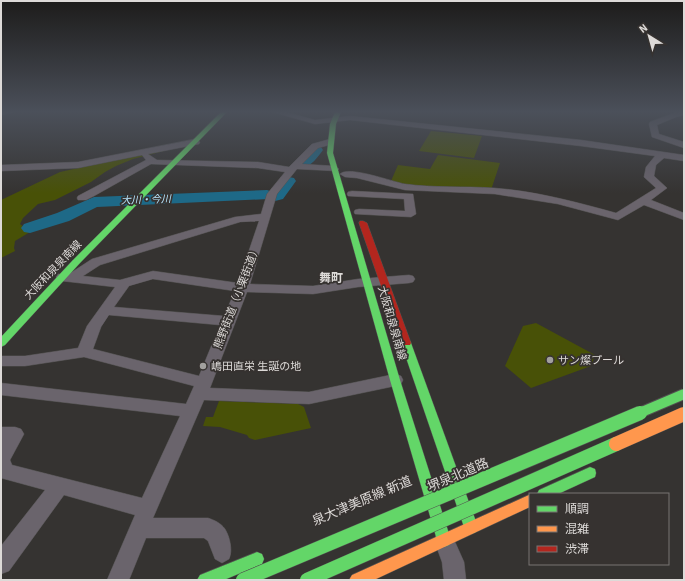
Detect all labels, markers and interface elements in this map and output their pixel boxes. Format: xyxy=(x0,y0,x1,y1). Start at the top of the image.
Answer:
north arrow xyxy=(629,16,669,56)
text: N xyxy=(636,20,651,37)
water label: 大川・今川 xyxy=(121,192,172,208)
street label: 大阪和泉泉南線 xyxy=(21,237,85,303)
street label: 熊野街道（小栗街道） xyxy=(210,243,264,351)
district label: 舞町 xyxy=(319,270,343,287)
street label: 大阪和泉泉南線 xyxy=(374,284,410,362)
place label: サン燦プール xyxy=(558,353,624,368)
marker: サン燦プール xyxy=(545,355,555,365)
place label: 嶋田直栄 生誕の地 xyxy=(211,359,301,374)
marker: 嶋田直栄 生誕の地 xyxy=(198,361,208,371)
street label: 堺泉北道路 xyxy=(425,454,491,496)
street label: 泉大津美原線 新道 xyxy=(309,472,415,530)
legend xyxy=(529,493,669,565)
text: 順調 xyxy=(565,501,589,518)
text: 混雑 xyxy=(565,521,589,538)
text: 渋滞 xyxy=(565,541,589,558)

